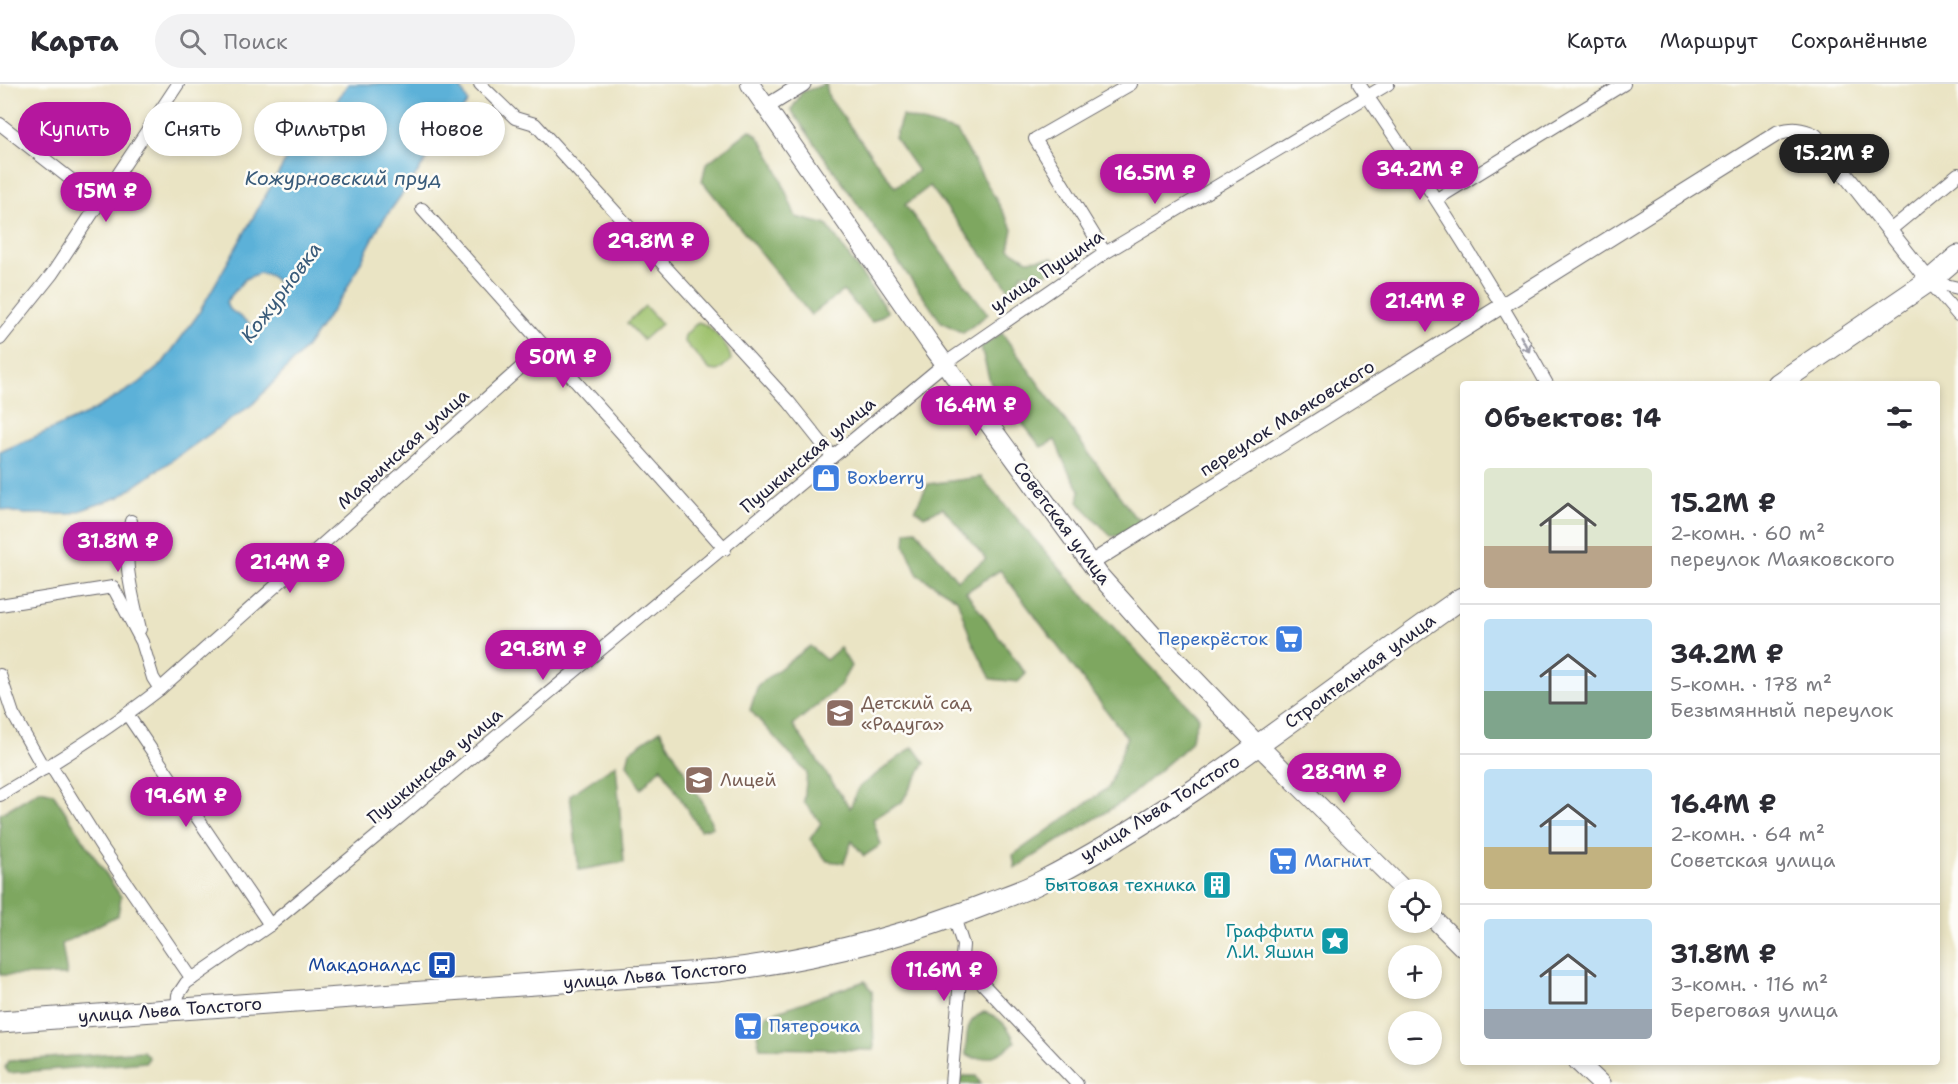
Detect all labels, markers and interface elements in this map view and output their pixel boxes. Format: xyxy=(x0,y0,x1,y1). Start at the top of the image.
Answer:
search box xyxy=(155,14,575,68)
text: Карта xyxy=(30,22,119,60)
icon: search xyxy=(176,25,209,58)
text: Поиск xyxy=(224,27,288,56)
text: Карта xyxy=(1567,27,1627,55)
text: Маршрут xyxy=(1660,27,1758,55)
text: Сохранённые xyxy=(1791,27,1928,55)
chip: Купить xyxy=(18,102,131,156)
chip: Снять xyxy=(143,102,242,156)
chip: Фильтры xyxy=(254,102,387,156)
chip: Новое xyxy=(399,102,505,156)
pin: 15.2M ₽ xyxy=(1779,134,1889,185)
text: 15.2M ₽ xyxy=(1793,140,1875,166)
pin: 34.2M ₽ xyxy=(1365,150,1475,201)
pin: 16.5M ₽ xyxy=(1100,154,1210,205)
text: 34.2M ₽ xyxy=(1376,156,1464,182)
text: 16.5M ₽ xyxy=(1114,160,1196,186)
water label: Кожурновский пруд xyxy=(245,165,441,191)
pin: 15M ₽ xyxy=(64,172,148,223)
text: 15M ₽ xyxy=(75,178,137,204)
pin: 29.8M ₽ xyxy=(596,222,706,273)
street label: улица Пущина xyxy=(985,224,1109,318)
text: 29.8M ₽ xyxy=(607,228,695,254)
water label: Кожурновка xyxy=(235,236,327,348)
pin: 21.4M ₽ xyxy=(1370,282,1480,333)
text: 21.4M ₽ xyxy=(1384,288,1466,314)
one-way arrow xyxy=(1519,335,1531,352)
pin: 50M ₽ xyxy=(521,338,605,389)
text: 50M ₽ xyxy=(529,344,597,370)
street label: переулок Маяковского xyxy=(1195,354,1379,482)
street label: Марьинская улица xyxy=(332,383,474,515)
pin: 16.4M ₽ xyxy=(921,386,1031,437)
street label: Пушкинская улица xyxy=(735,391,881,519)
text: 16.4M ₽ xyxy=(935,392,1017,418)
text: Объектов: 14 xyxy=(1484,400,1661,435)
icon: filters xyxy=(1883,401,1916,434)
street label: Советская улица xyxy=(1008,456,1116,590)
shop icon: Boxberry xyxy=(810,462,842,494)
place label: Boxberry xyxy=(847,466,925,490)
text: 15.2M ₽ xyxy=(1670,485,1776,520)
icon: home xyxy=(1532,492,1604,564)
text: 2-комн. · 60 m² xyxy=(1670,520,1825,546)
pin: 31.8M ₽ xyxy=(63,522,173,573)
text: 31.8M ₽ xyxy=(77,528,159,554)
pin: 21.4M ₽ xyxy=(235,543,345,594)
text: переулок Маяковского xyxy=(1670,546,1895,572)
text: 21.4M ₽ xyxy=(249,549,331,575)
street label: Строительная улица xyxy=(1280,608,1440,734)
supermarket icon: Перекрёсток xyxy=(1273,623,1305,655)
place label: Перекрёсток xyxy=(1158,627,1268,651)
pin: 29.8M ₽ xyxy=(488,630,598,681)
text: 29.8M ₽ xyxy=(499,636,587,662)
text: 34.2M ₽ xyxy=(1670,636,1784,671)
icon: home xyxy=(1532,643,1604,715)
text: 5-комн. · 178 m² xyxy=(1670,671,1832,697)
place label: Детский сад «Радуга» xyxy=(861,691,973,736)
school or university icon: Детский сад «Радуга» xyxy=(824,697,856,729)
text: Безымянный переулок xyxy=(1670,697,1893,723)
street label: Пушкинская улица xyxy=(362,702,508,830)
street label: улица Льва Толстого xyxy=(1076,749,1244,867)
pin: 28.9M ₽ xyxy=(1289,753,1399,804)
text: 28.9M ₽ xyxy=(1301,759,1387,785)
school or university icon: Лицей xyxy=(683,764,715,796)
place label: Лицей xyxy=(720,768,777,792)
pin: 19.6M ₽ xyxy=(131,777,241,828)
text: 19.6M ₽ xyxy=(144,783,228,809)
text: 16.4M ₽ xyxy=(1670,786,1777,821)
icon: home xyxy=(1532,793,1604,865)
text: 2-комн. · 64 m² xyxy=(1670,821,1825,847)
supermarket icon: Магнит xyxy=(1267,845,1299,877)
text: Советская улица xyxy=(1670,847,1835,873)
place label: Магнит xyxy=(1304,849,1372,873)
building icon: Бытовая техника xyxy=(1201,869,1233,901)
place label: Бытовая техника xyxy=(1044,873,1196,897)
map controls xyxy=(1388,879,1442,1065)
button: locate xyxy=(1388,879,1442,933)
place label: Граффити Л.И. Яшин xyxy=(1226,919,1314,964)
place icon: Граффити Л.И. Яшин xyxy=(1319,925,1351,957)
text: 31.8M ₽ xyxy=(1670,936,1777,971)
icon: home xyxy=(1532,943,1604,1015)
button: + xyxy=(1388,945,1442,999)
bus stop icon: Макдоналдс xyxy=(426,949,458,981)
pin: 11.6M ₽ xyxy=(889,951,999,1002)
place label: Макдоналдс xyxy=(308,953,421,977)
street label: улица Льва Толстого xyxy=(562,955,748,995)
text: 11.6M ₽ xyxy=(905,957,983,983)
text: 3-комн. · 116 m² xyxy=(1670,971,1828,997)
street label: улица Льва Толстого xyxy=(77,992,263,1028)
text: Береговая улица xyxy=(1670,997,1838,1023)
supermarket icon: Пятерочка xyxy=(732,1010,764,1042)
button: − xyxy=(1388,1011,1442,1065)
place label: Пятерочка xyxy=(769,1014,860,1038)

